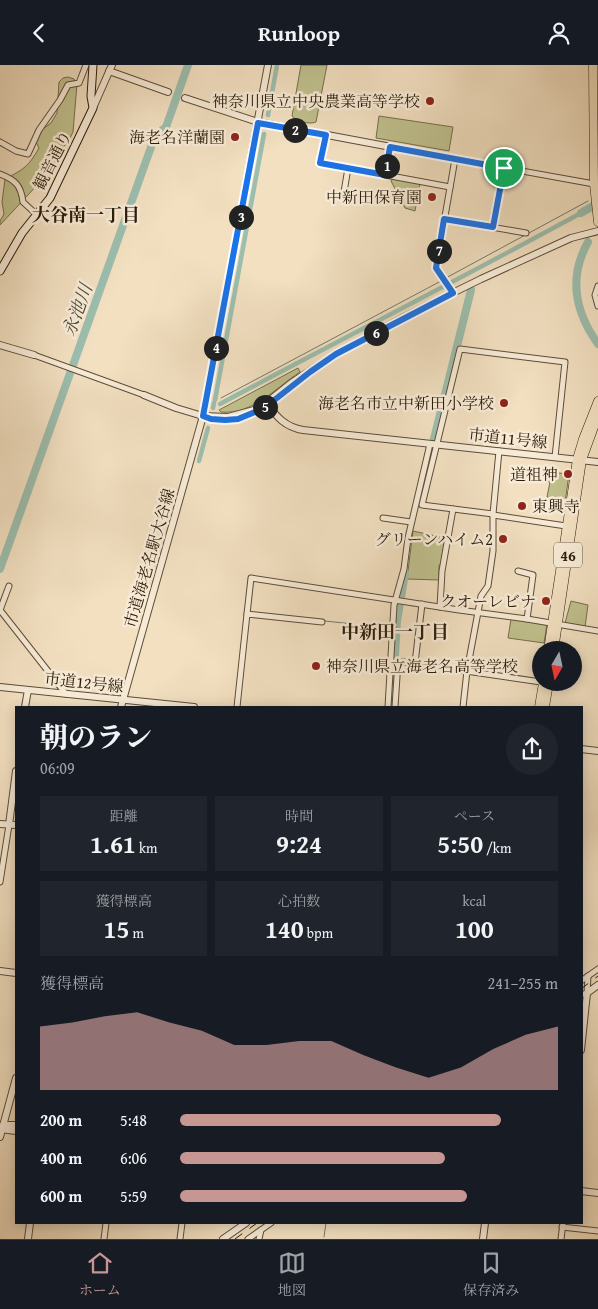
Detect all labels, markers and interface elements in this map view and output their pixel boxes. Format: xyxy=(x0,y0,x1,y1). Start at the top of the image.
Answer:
text: Runloop xyxy=(258,17,340,49)
icon: back xyxy=(25,19,53,47)
icon: person xyxy=(545,19,573,47)
place label: 神奈川県立中央農業高等学校 xyxy=(212,89,420,113)
marker: 神奈川県立中央農業高等学校 xyxy=(424,95,436,107)
pin: 2 xyxy=(282,117,308,143)
text: 2 xyxy=(292,120,299,140)
place label: 海老名洋蘭園 xyxy=(129,125,225,149)
street label: 観音通り xyxy=(27,126,77,194)
marker: 海老名洋蘭園 xyxy=(229,131,241,143)
pin xyxy=(483,147,525,189)
pin: 1 xyxy=(374,153,400,179)
icon: arrive xyxy=(490,154,518,182)
text: 1 xyxy=(384,156,391,176)
place label: 中新田保育園 xyxy=(326,185,422,209)
marker: 中新田保育園 xyxy=(426,191,438,203)
district label: 大谷南一丁目 xyxy=(32,201,140,228)
pin: 3 xyxy=(228,205,254,229)
text: 3 xyxy=(238,207,245,227)
pin: 7 xyxy=(426,239,452,263)
text: 7 xyxy=(436,241,443,261)
water label: 永池川 xyxy=(55,278,100,340)
pin: 6 xyxy=(364,321,388,345)
text: 6 xyxy=(373,323,380,343)
pin: 4 xyxy=(204,335,228,361)
text: 4 xyxy=(213,338,220,358)
place label: 海老名市立中新田小学校 xyxy=(318,391,494,415)
pin: 5 xyxy=(252,395,278,419)
text: 5 xyxy=(262,397,269,417)
marker: 海老名市立中新田小学校 xyxy=(498,397,510,409)
street label: 市道11号線 xyxy=(467,422,549,454)
place label: 道祖神 xyxy=(510,462,558,486)
marker: 道祖神 xyxy=(562,468,574,480)
street label: 市道海老名駅大谷線 xyxy=(118,485,180,631)
place label: 東興寺 xyxy=(532,494,580,518)
marker: 東興寺 xyxy=(516,500,528,512)
place label: グリーンハイム2 xyxy=(375,527,493,551)
marker: グリーンハイム2 xyxy=(497,533,509,545)
road number: 46 xyxy=(554,543,582,567)
place label: クオーレビナ xyxy=(440,589,536,613)
marker: クオーレビナ xyxy=(540,595,552,607)
district label: 中新田一丁目 xyxy=(341,618,449,645)
north arrow xyxy=(532,641,582,691)
map controls xyxy=(532,641,582,691)
place label: 神奈川県立海老名高等学校 xyxy=(326,654,518,678)
marker: 神奈川県立海老名高等学校 xyxy=(310,660,322,672)
street label: 市道12号線 xyxy=(43,666,125,698)
text: 朝のラン xyxy=(40,716,152,757)
button: share xyxy=(506,723,558,775)
text: 06:09 xyxy=(40,756,75,780)
text: 距離 xyxy=(110,806,138,826)
text: 時間 xyxy=(285,806,313,826)
text: ペース xyxy=(454,806,495,826)
text: 1.61 xyxy=(90,826,136,862)
text: 9:24 xyxy=(276,826,322,862)
text: 5:50 xyxy=(437,826,483,862)
text: km xyxy=(136,838,157,858)
text: /km xyxy=(483,838,511,858)
text: 獲得標高 xyxy=(96,891,152,911)
text: 心拍数 xyxy=(278,891,320,911)
text: kcal xyxy=(462,891,486,911)
text: 15 xyxy=(103,911,129,947)
text: 140 xyxy=(265,911,304,947)
text: 100 xyxy=(455,911,494,947)
text: m xyxy=(129,923,144,943)
text: bpm xyxy=(304,923,333,943)
text: 獲得標高 xyxy=(40,971,104,995)
text: 241–255 m xyxy=(488,971,558,995)
text: 200 m xyxy=(40,1108,82,1132)
text: 5:48 xyxy=(120,1108,147,1132)
text: 400 m xyxy=(40,1146,82,1170)
text: 6:06 xyxy=(120,1146,147,1170)
text: 600 m xyxy=(40,1184,82,1208)
text: 5:59 xyxy=(120,1184,147,1208)
tab: ホーム xyxy=(79,1249,121,1300)
tab: 地図 xyxy=(278,1249,306,1300)
tab: 保存済み xyxy=(463,1249,519,1300)

